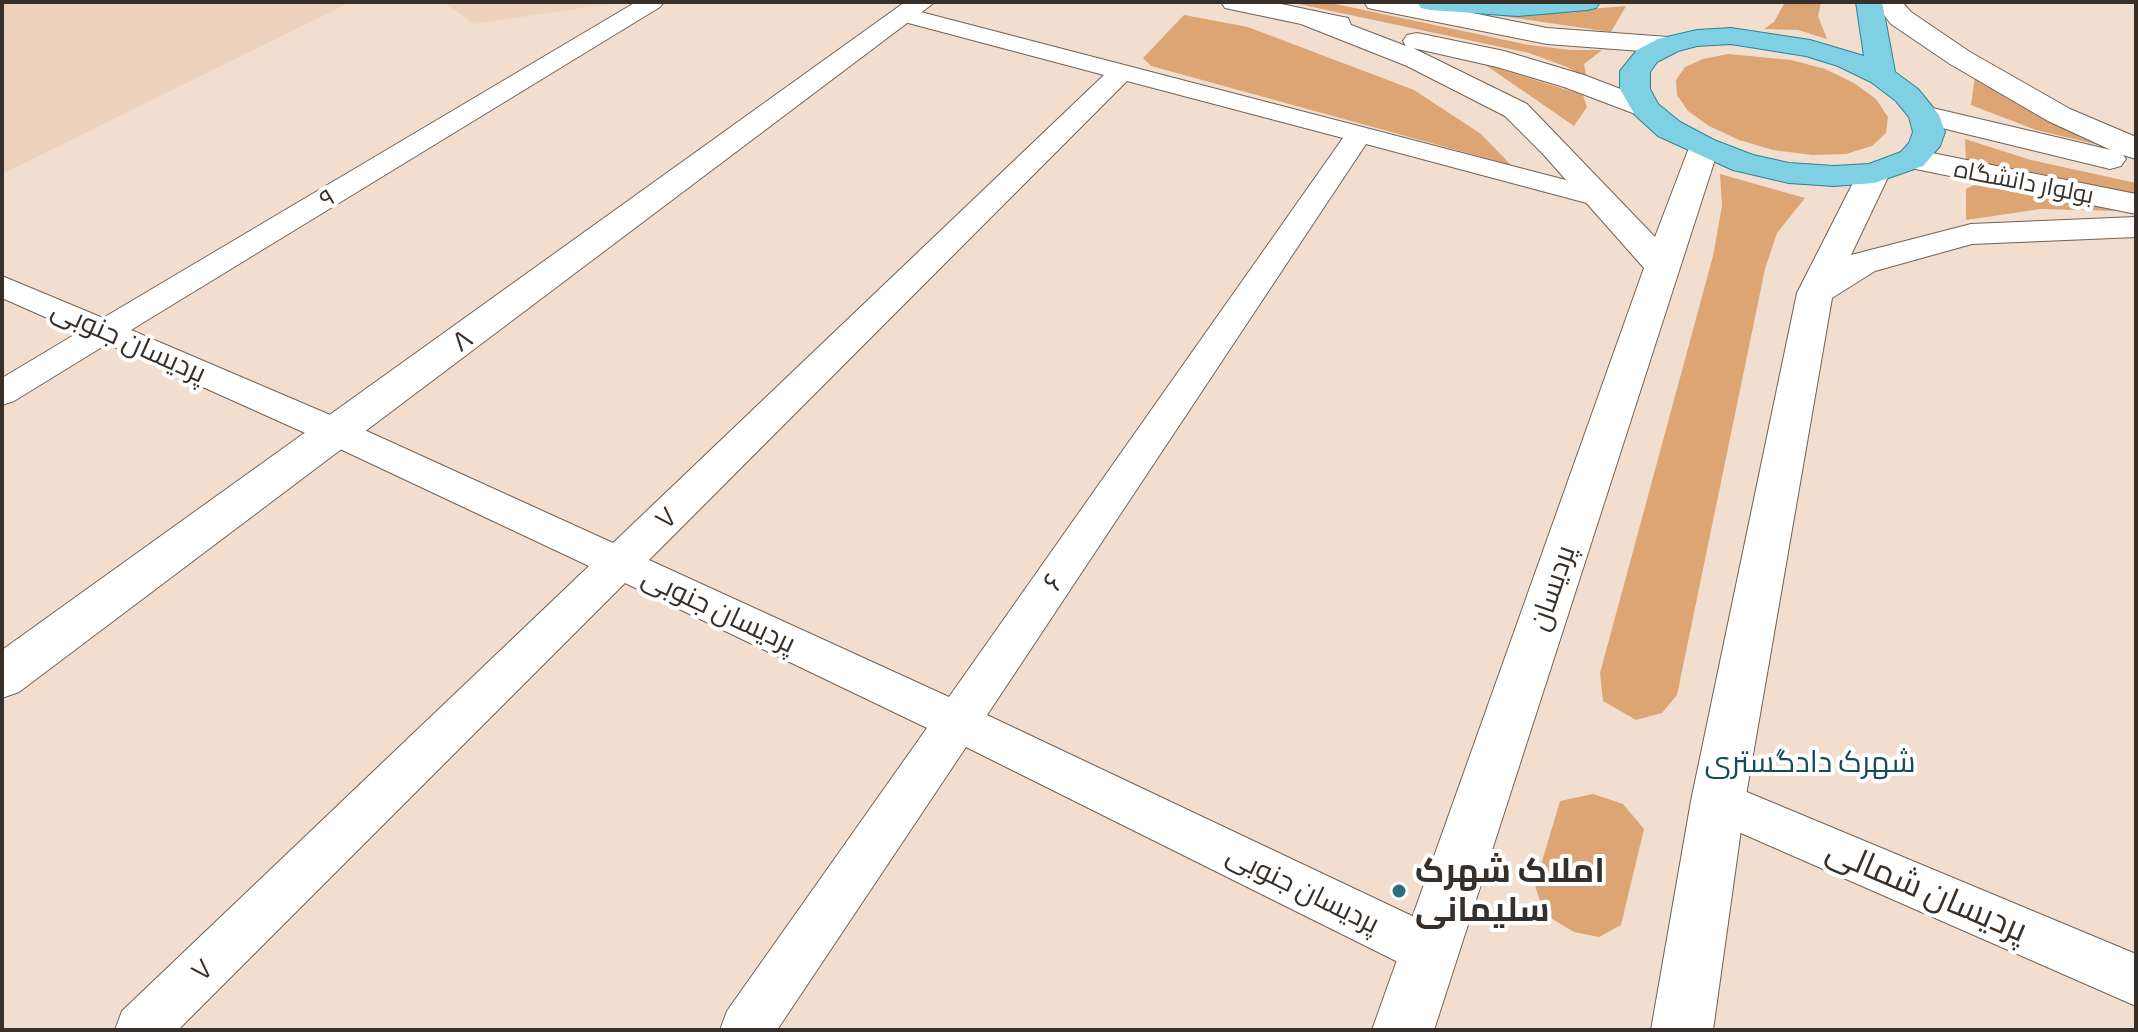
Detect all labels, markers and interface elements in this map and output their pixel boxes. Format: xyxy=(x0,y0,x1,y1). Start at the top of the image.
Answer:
street label: بولوار دانشگاه xyxy=(1952,154,2096,210)
street label: ۹ xyxy=(314,182,340,214)
street label: پردیسان جنوبی xyxy=(47,292,211,390)
street label: ۸ xyxy=(445,321,479,359)
street label: ۷ xyxy=(648,500,684,536)
street label: پردیسان xyxy=(1522,541,1582,635)
street label: پردیسان جنوبی xyxy=(637,560,801,660)
street label: ۶ xyxy=(1035,567,1071,597)
district label: شهرک دادگستری xyxy=(1705,744,1915,780)
street label: پردیسان شمالی xyxy=(1821,829,2033,951)
street label: پردیسان جنوبی xyxy=(1221,838,1385,940)
place label: املاک شهرک سلیمانی xyxy=(1415,851,1605,930)
marker: املاک شهرک سلیمانی xyxy=(1390,882,1408,900)
street label: ۷ xyxy=(184,952,220,988)

